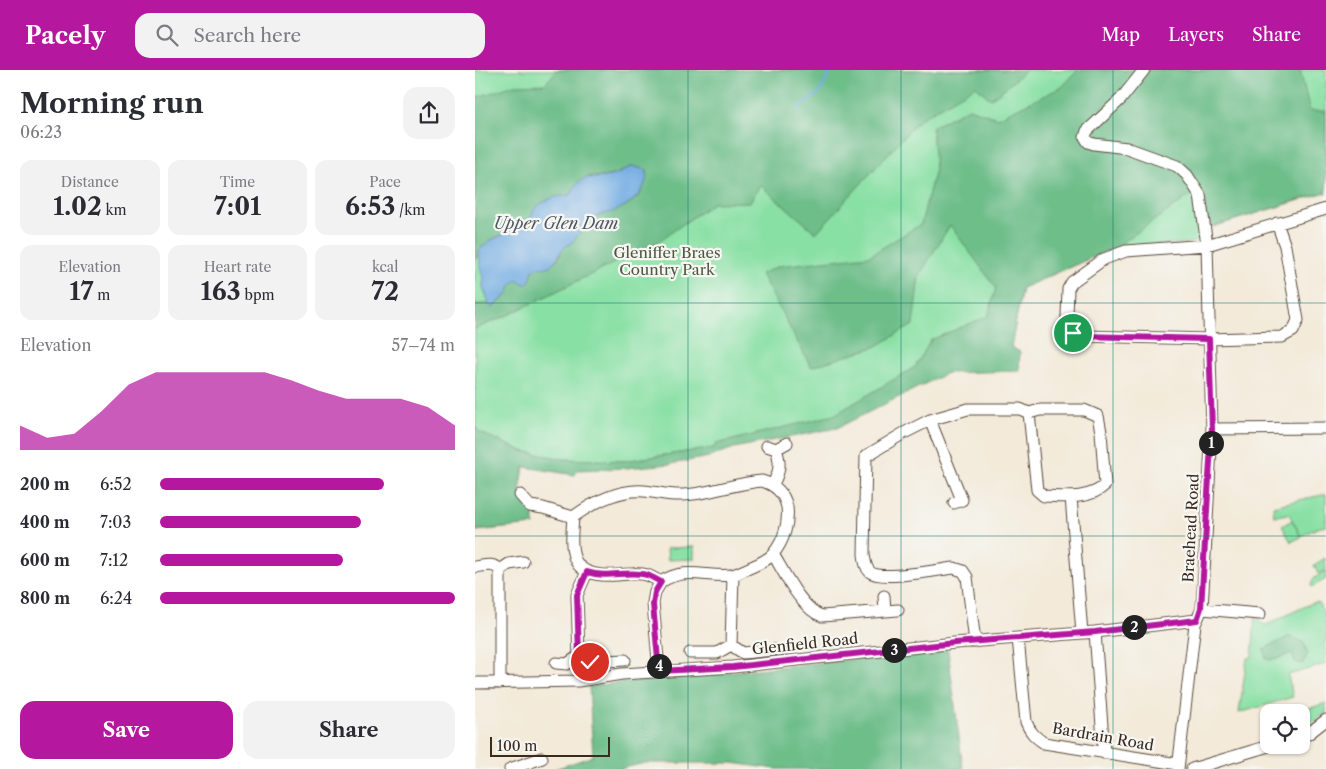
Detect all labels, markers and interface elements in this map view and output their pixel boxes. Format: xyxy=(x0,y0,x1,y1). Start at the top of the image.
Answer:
search box xyxy=(135,13,485,58)
text: Pacely xyxy=(25,21,105,50)
icon: search xyxy=(153,21,181,49)
text: Search here xyxy=(193,24,301,47)
text: Map xyxy=(1102,24,1140,46)
text: Layers xyxy=(1168,24,1224,46)
text: Share xyxy=(1252,24,1301,46)
text: Morning run xyxy=(20,86,204,120)
button: share xyxy=(403,87,455,139)
text: 06:23 xyxy=(20,122,62,142)
text: Distance xyxy=(61,173,119,191)
text: Time xyxy=(220,173,255,191)
text: Pace xyxy=(369,173,401,191)
text: 1.02 xyxy=(53,191,102,222)
text: 7:01 xyxy=(214,191,261,222)
text: 6:53 xyxy=(345,191,395,222)
text: km xyxy=(102,201,127,219)
text: /km xyxy=(395,201,425,219)
water label: Upper Glen Dam xyxy=(494,213,618,233)
park label: Gleniffer Braes Country Park xyxy=(614,243,720,279)
text: Elevation xyxy=(59,258,121,276)
text: Heart rate xyxy=(204,258,271,276)
text: kcal xyxy=(372,258,398,276)
text: 17 xyxy=(69,276,94,307)
text: 163 xyxy=(200,276,241,307)
text: 72 xyxy=(371,276,399,307)
text: m xyxy=(94,286,110,304)
text: bpm xyxy=(241,286,275,304)
pin xyxy=(1052,312,1094,354)
icon: arrive xyxy=(1059,319,1087,347)
text: Elevation xyxy=(20,335,91,355)
text: 57–74 m xyxy=(391,335,455,355)
pin: 1 xyxy=(1199,430,1223,456)
text: 1 xyxy=(1208,434,1215,452)
street label: Braehead Road xyxy=(1178,473,1203,583)
text: 200 m xyxy=(20,474,70,494)
text: 6:52 xyxy=(100,474,132,494)
text: 400 m xyxy=(20,512,70,532)
text: 7:03 xyxy=(100,512,131,532)
text: 600 m xyxy=(20,550,70,570)
text: 7:12 xyxy=(100,550,128,570)
text: 800 m xyxy=(20,588,70,608)
text: 6:24 xyxy=(100,588,132,608)
pin: 2 xyxy=(1121,614,1147,640)
text: 2 xyxy=(1130,618,1139,636)
street label: Glenfield Road xyxy=(751,628,859,659)
pin: 3 xyxy=(881,638,907,662)
pin xyxy=(569,641,611,683)
text: 3 xyxy=(891,641,898,659)
icon: check xyxy=(576,648,604,676)
pin: 4 xyxy=(647,654,671,678)
text: 4 xyxy=(655,657,664,675)
button: Save xyxy=(20,701,233,759)
button: Share xyxy=(243,701,455,759)
map controls xyxy=(1260,704,1310,754)
button: locate xyxy=(1260,704,1310,754)
street label: Bardrain Road xyxy=(1051,718,1155,755)
scale bar xyxy=(490,734,610,757)
text: 100 m xyxy=(497,737,537,755)

